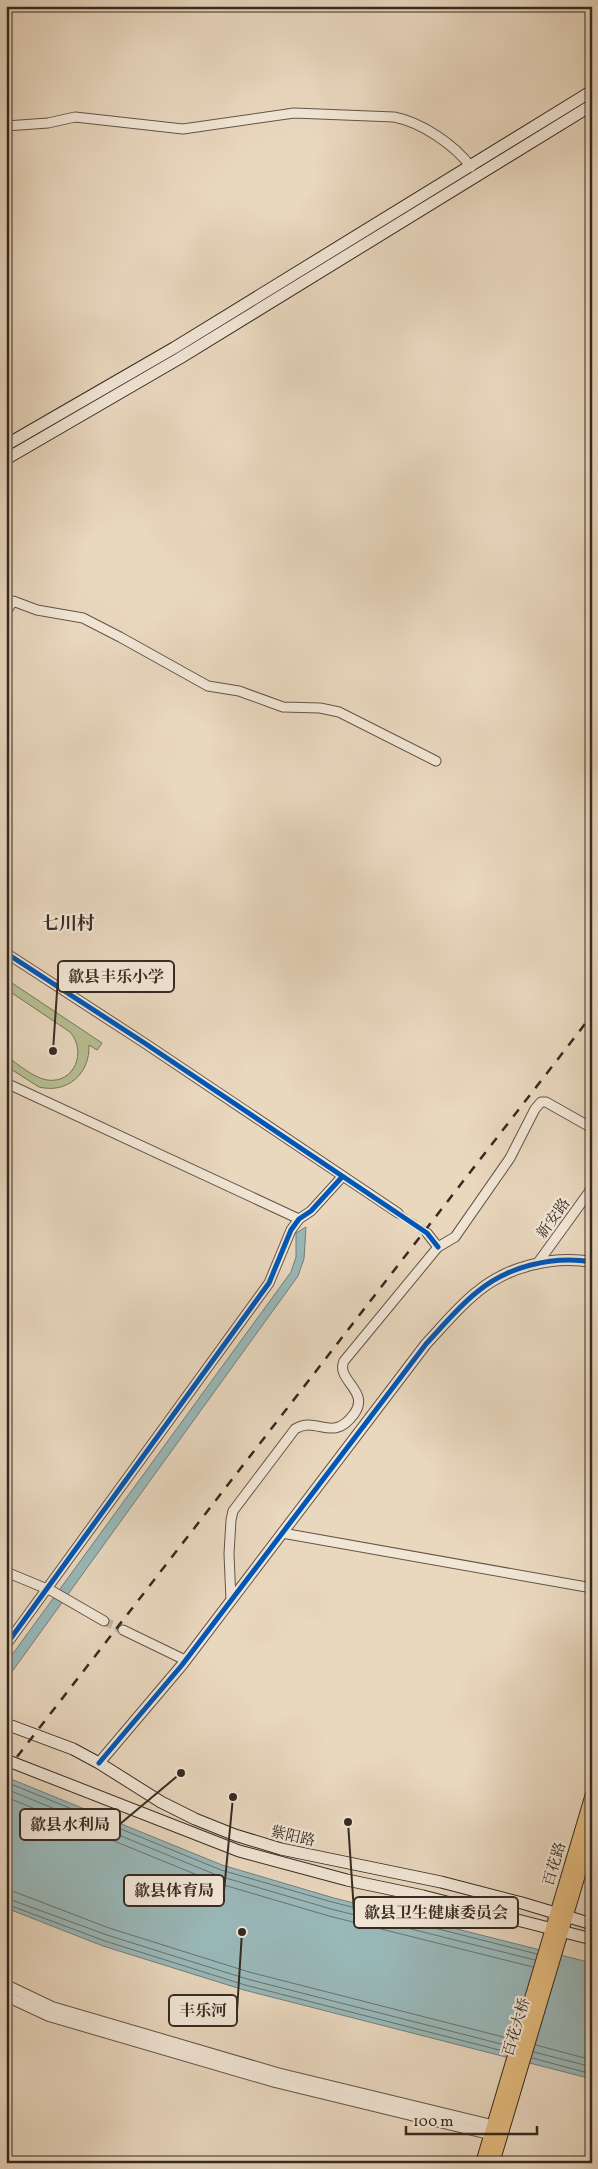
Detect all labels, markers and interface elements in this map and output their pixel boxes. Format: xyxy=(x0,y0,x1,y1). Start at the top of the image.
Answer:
district label: 七川村 xyxy=(41,912,95,937)
callout: 歙县丰乐小学 xyxy=(58,961,174,992)
text: 歙县丰乐小学 xyxy=(68,967,164,989)
street label: 新安路 xyxy=(532,1195,576,1243)
callout: 歙县水利局 xyxy=(20,1809,120,1840)
text: 歙县水利局 xyxy=(30,1815,110,1837)
street label: 紫阳路 xyxy=(268,1822,317,1853)
street label: 百花路 xyxy=(539,1840,572,1889)
callout: 歙县体育局 xyxy=(124,1875,224,1906)
text: 歙县体育局 xyxy=(134,1881,214,1903)
callout: 歙县卫生健康委员会 xyxy=(354,1897,518,1928)
text: 歙县卫生健康委员会 xyxy=(364,1903,508,1925)
callout: 丰乐河 xyxy=(169,1995,237,2026)
street label: 百花大桥 xyxy=(499,1996,536,2059)
text: 丰乐河 xyxy=(179,2001,227,2023)
scale bar xyxy=(406,2104,537,2136)
text: 100 m xyxy=(413,2112,453,2133)

